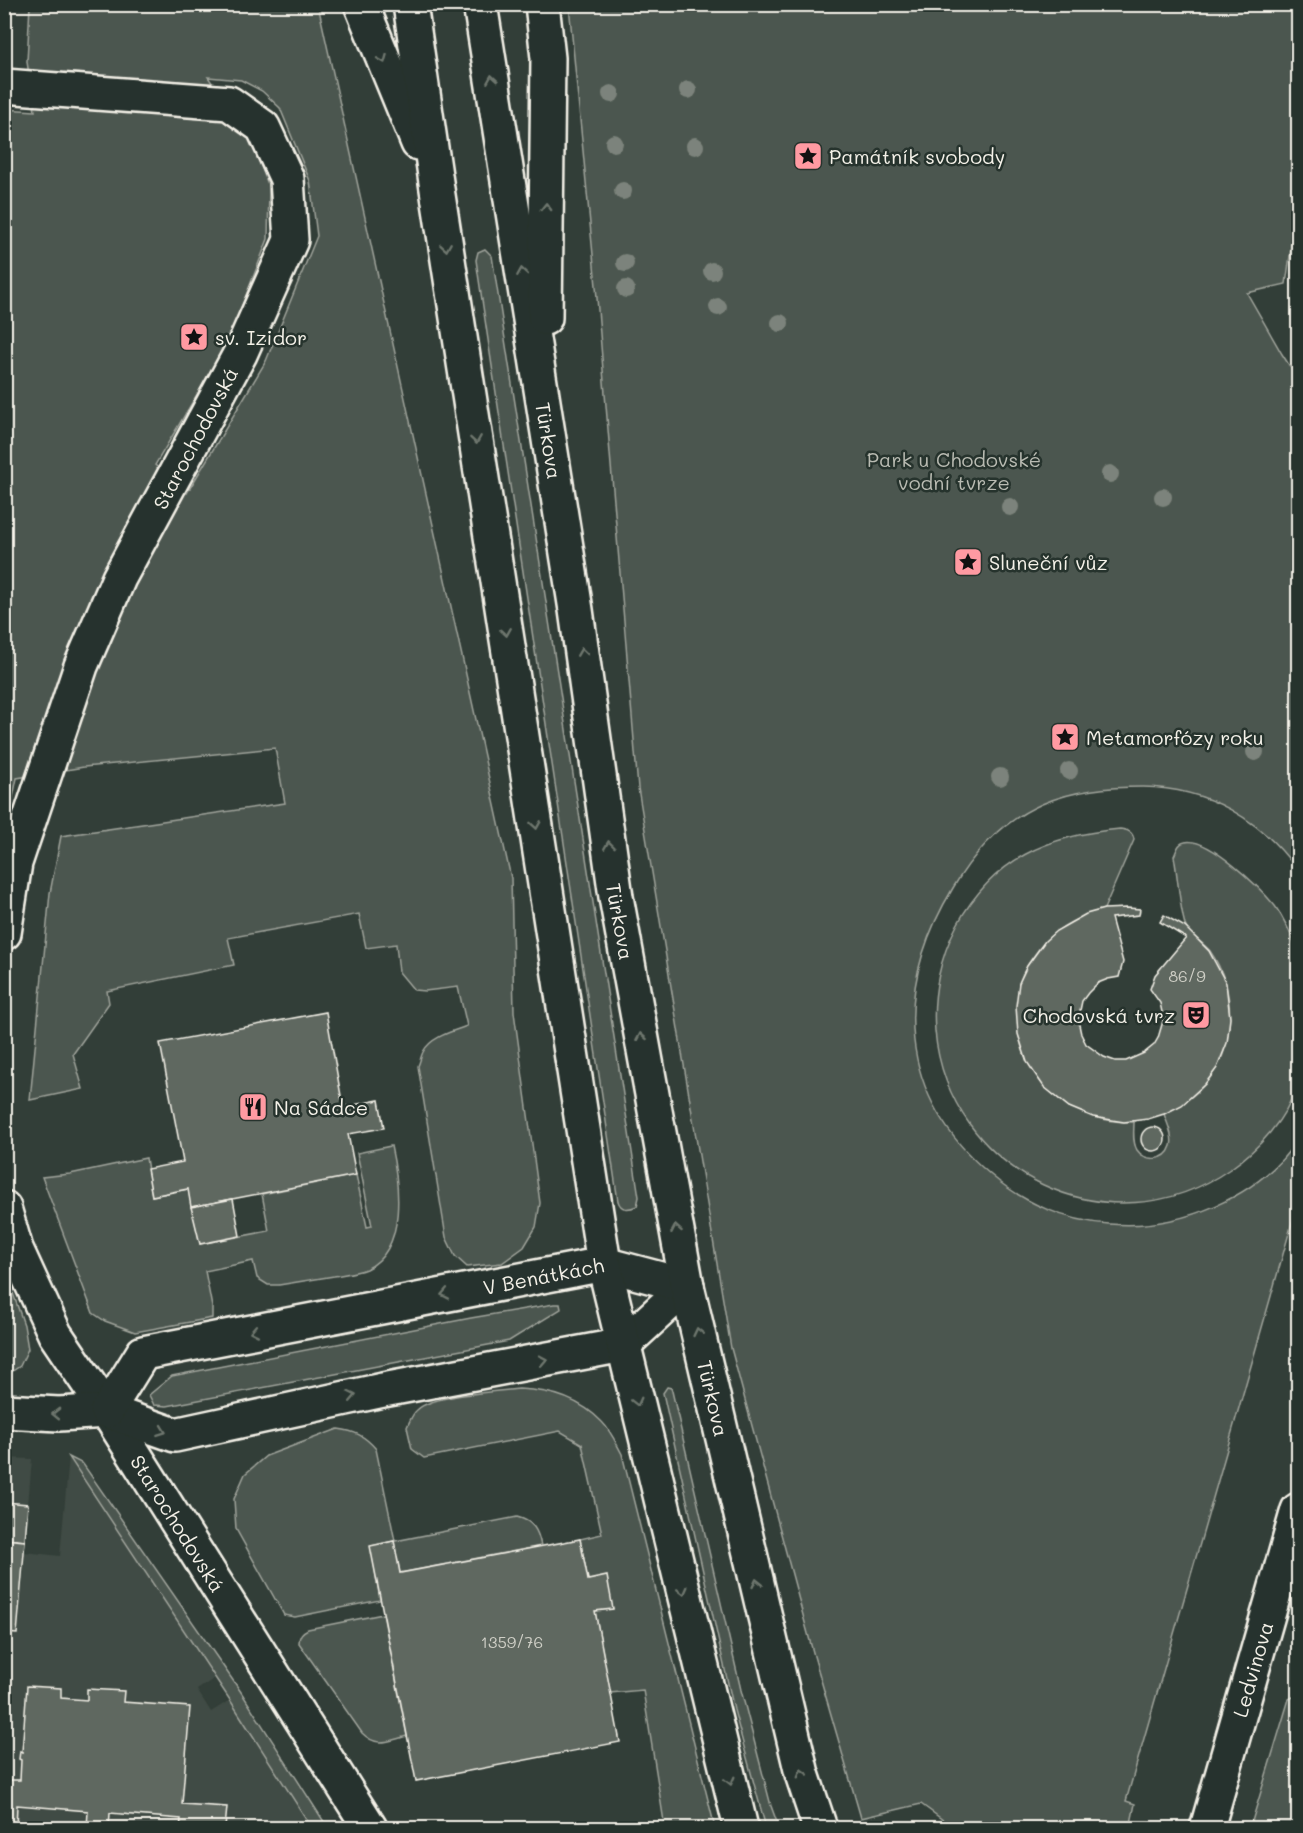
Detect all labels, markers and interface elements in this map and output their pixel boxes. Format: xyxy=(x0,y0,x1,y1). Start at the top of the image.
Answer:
one-way arrow xyxy=(376,52,388,63)
one-way arrow xyxy=(486,74,499,84)
place icon: Památník svobody xyxy=(792,140,824,172)
place label: Památník svobody xyxy=(829,143,1005,169)
one-way arrow xyxy=(540,202,553,211)
one-way arrow xyxy=(439,242,451,251)
one-way arrow xyxy=(517,267,529,276)
place icon: sv. Izidor xyxy=(178,321,210,353)
place label: sv. Izidor xyxy=(215,324,307,350)
street label: Starochodovská xyxy=(147,362,243,514)
street label: Türkova xyxy=(530,400,568,481)
one-way arrow xyxy=(469,435,481,444)
park label: Park u Chodovské vodní tvrze xyxy=(867,446,1041,495)
place icon: Sluneční vůz xyxy=(952,546,984,578)
place label: Sluneční vůz xyxy=(989,549,1108,575)
one-way arrow xyxy=(499,628,511,637)
one-way arrow xyxy=(576,647,588,656)
place icon: Metamorfózy roku xyxy=(1049,721,1081,753)
place label: Metamorfózy roku xyxy=(1086,724,1264,750)
one-way arrow xyxy=(529,820,541,829)
one-way arrow xyxy=(603,840,615,850)
street label: Türkova xyxy=(601,881,640,962)
house number: 86/9 xyxy=(1168,965,1206,986)
theatre icon: Chodovská tvrz xyxy=(1180,999,1212,1031)
place label: Chodovská tvrz xyxy=(1023,1002,1175,1028)
one-way arrow xyxy=(636,1032,648,1042)
restaurant icon: Na Sádce xyxy=(237,1091,269,1123)
place label: Na Sádce xyxy=(274,1094,368,1120)
one-way arrow xyxy=(671,1224,683,1234)
street label: V Benátkách xyxy=(481,1251,606,1300)
one-way arrow xyxy=(441,1287,451,1300)
one-way arrow xyxy=(249,1324,259,1337)
one-way arrow xyxy=(692,1327,705,1337)
one-way arrow xyxy=(538,1354,548,1367)
street label: Türkova xyxy=(692,1357,735,1439)
one-way arrow xyxy=(347,1391,357,1404)
one-way arrow xyxy=(629,1397,642,1407)
one-way arrow xyxy=(51,1408,60,1420)
one-way arrow xyxy=(156,1423,167,1436)
street label: Starochodovská xyxy=(125,1450,231,1597)
one-way arrow xyxy=(751,1578,764,1588)
one-way arrow xyxy=(676,1586,689,1596)
street label: Ledvinova xyxy=(1226,1619,1278,1720)
house number: 1359/76 xyxy=(481,1631,543,1652)
one-way arrow xyxy=(797,1768,809,1779)
one-way arrow xyxy=(722,1775,735,1785)

